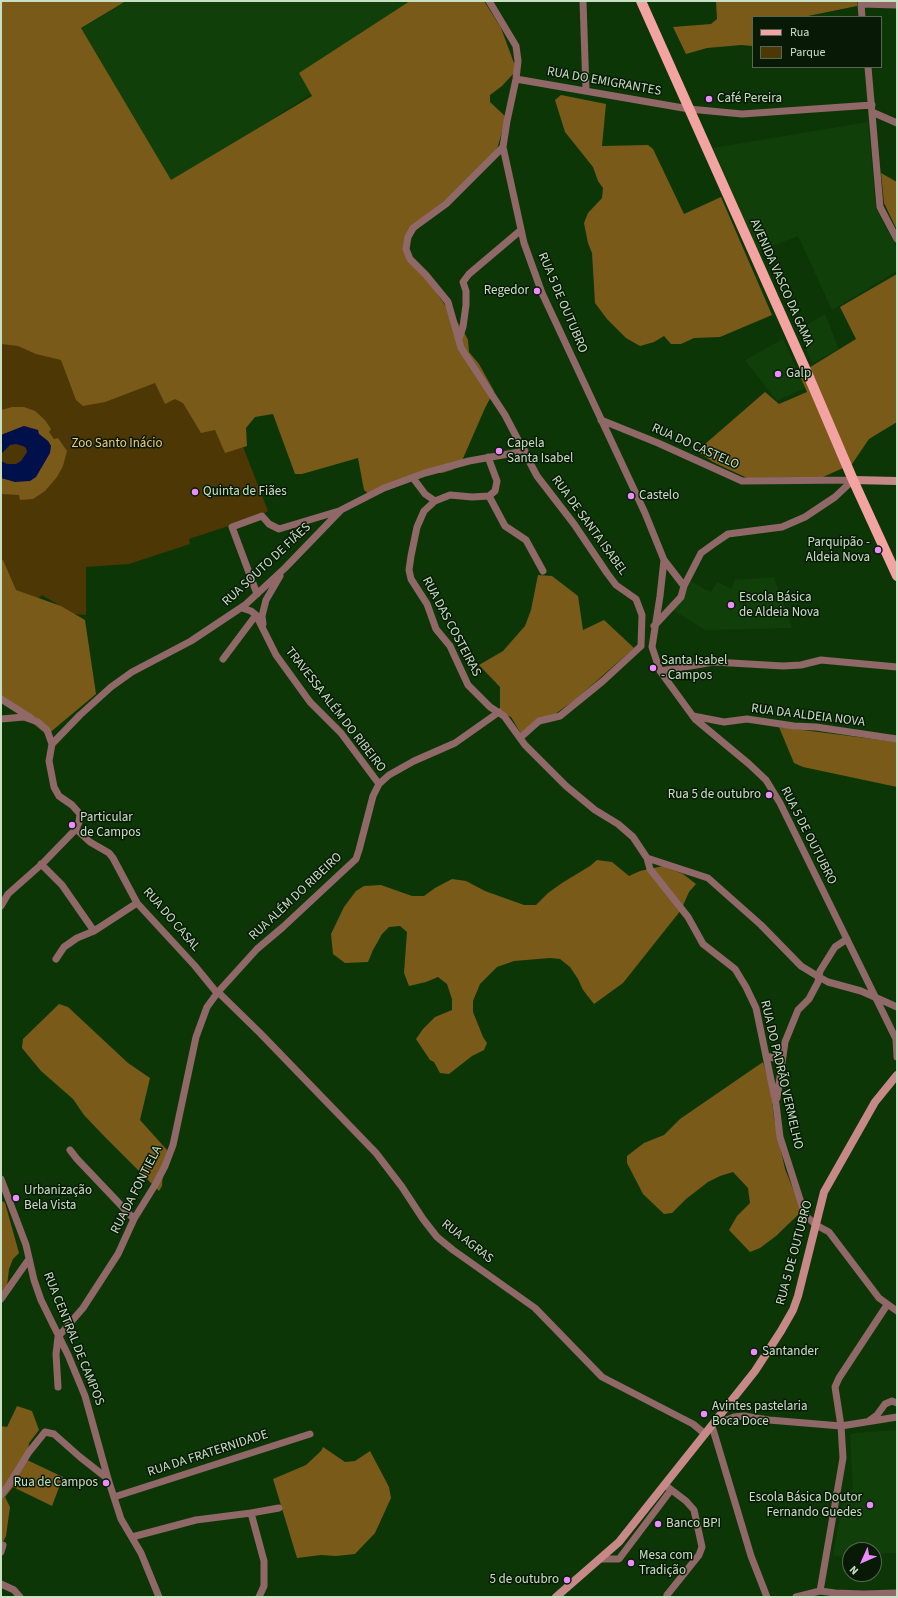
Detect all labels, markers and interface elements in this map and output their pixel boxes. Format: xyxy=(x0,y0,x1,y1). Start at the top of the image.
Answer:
legend xyxy=(752,16,882,68)
text: Rua xyxy=(790,24,809,41)
text: Parque xyxy=(790,44,826,61)
street label: RUA DO EMIGRANTES xyxy=(546,64,662,100)
place label: Café Pereira xyxy=(717,91,782,107)
marker: Café Pereira xyxy=(704,94,714,104)
street label: AVENIDA VASCO DA GAMA xyxy=(746,217,816,349)
street label: RUA 5 DE OUTUBRO xyxy=(534,250,590,356)
place label: Regedor xyxy=(484,283,529,299)
marker: Regedor xyxy=(532,286,542,296)
place label: Galp xyxy=(786,366,811,382)
marker: Galp xyxy=(773,369,783,379)
street label: RUA DO CASTELO xyxy=(649,421,741,473)
park label: Zoo Santo Inácio xyxy=(71,436,163,452)
place label: Capela Santa Isabel xyxy=(507,436,573,467)
marker: Capela Santa Isabel xyxy=(494,446,504,456)
street label: RUA DE SANTA ISABEL xyxy=(548,473,630,579)
place label: Quinta de Fiães xyxy=(203,484,287,500)
marker: Quinta de Fiães xyxy=(190,487,200,497)
place label: Castelo xyxy=(639,488,679,504)
marker: Castelo xyxy=(626,491,636,501)
street label: RUA SOUTO DE FIÃES xyxy=(220,520,314,610)
place label: Parquipão - Aldeia Nova xyxy=(806,535,870,566)
marker: Parquipão - Aldeia Nova xyxy=(873,545,883,555)
street label: RUA DAS COSTEIRAS xyxy=(418,574,484,680)
place label: Escola Básica de Aldeia Nova xyxy=(739,590,819,621)
marker: Escola Básica de Aldeia Nova xyxy=(726,600,736,610)
street label: TRAVESSA ALÉM DO RIBEIRO xyxy=(281,644,389,776)
place label: Santa Isabel - Campos xyxy=(661,653,727,684)
marker: Santa Isabel - Campos xyxy=(648,663,658,673)
street label: RUA DA ALDEIA NOVA xyxy=(750,701,866,731)
street label: RUA 5 DE OUTUBRO xyxy=(777,784,839,888)
place label: Rua 5 de outubro xyxy=(668,787,761,803)
marker: Rua 5 de outubro xyxy=(764,790,774,800)
place label: Particular de Campos xyxy=(80,810,141,841)
marker: Particular de Campos xyxy=(67,820,77,830)
street label: RUA ALÉM DO RIBEIRO xyxy=(246,850,346,944)
street label: RUA DO CASAL xyxy=(139,885,203,955)
street label: RUA DO PADRÃO VERMELHO xyxy=(756,999,806,1151)
street label: RUA DA FONTIELA xyxy=(108,1143,166,1237)
place label: Urbanização Bela Vista xyxy=(24,1183,92,1214)
marker: Urbanização Bela Vista xyxy=(11,1193,21,1203)
street label: RUA 5 DE OUTUBRO xyxy=(774,1199,816,1307)
street label: RUA AGRAS xyxy=(438,1217,496,1267)
street label: RUA CENTRAL DE CAMPOS xyxy=(39,1270,107,1408)
place label: Santander xyxy=(762,1344,819,1360)
marker: Santander xyxy=(749,1347,759,1357)
place label: Avintes pastelaria Boca Doce xyxy=(712,1399,808,1430)
marker: Avintes pastelaria Boca Doce xyxy=(699,1409,709,1419)
street label: RUA DA FRATERNIDADE xyxy=(146,1427,270,1481)
place label: Rua de Campos xyxy=(14,1475,98,1491)
marker: Rua de Campos xyxy=(101,1478,111,1488)
place label: Escola Básica Doutor Fernando Guedes xyxy=(749,1490,862,1521)
marker: Escola Básica Doutor Fernando Guedes xyxy=(865,1500,875,1510)
place label: Banco BPI xyxy=(666,1516,721,1532)
marker: Banco BPI xyxy=(653,1519,663,1529)
north arrow xyxy=(842,1542,882,1582)
place label: Mesa com Tradição xyxy=(639,1548,693,1579)
marker: Mesa com Tradição xyxy=(626,1558,636,1568)
text: N xyxy=(846,1562,862,1578)
place label: 5 de outubro xyxy=(489,1572,559,1588)
marker: 5 de outubro xyxy=(562,1575,572,1585)

